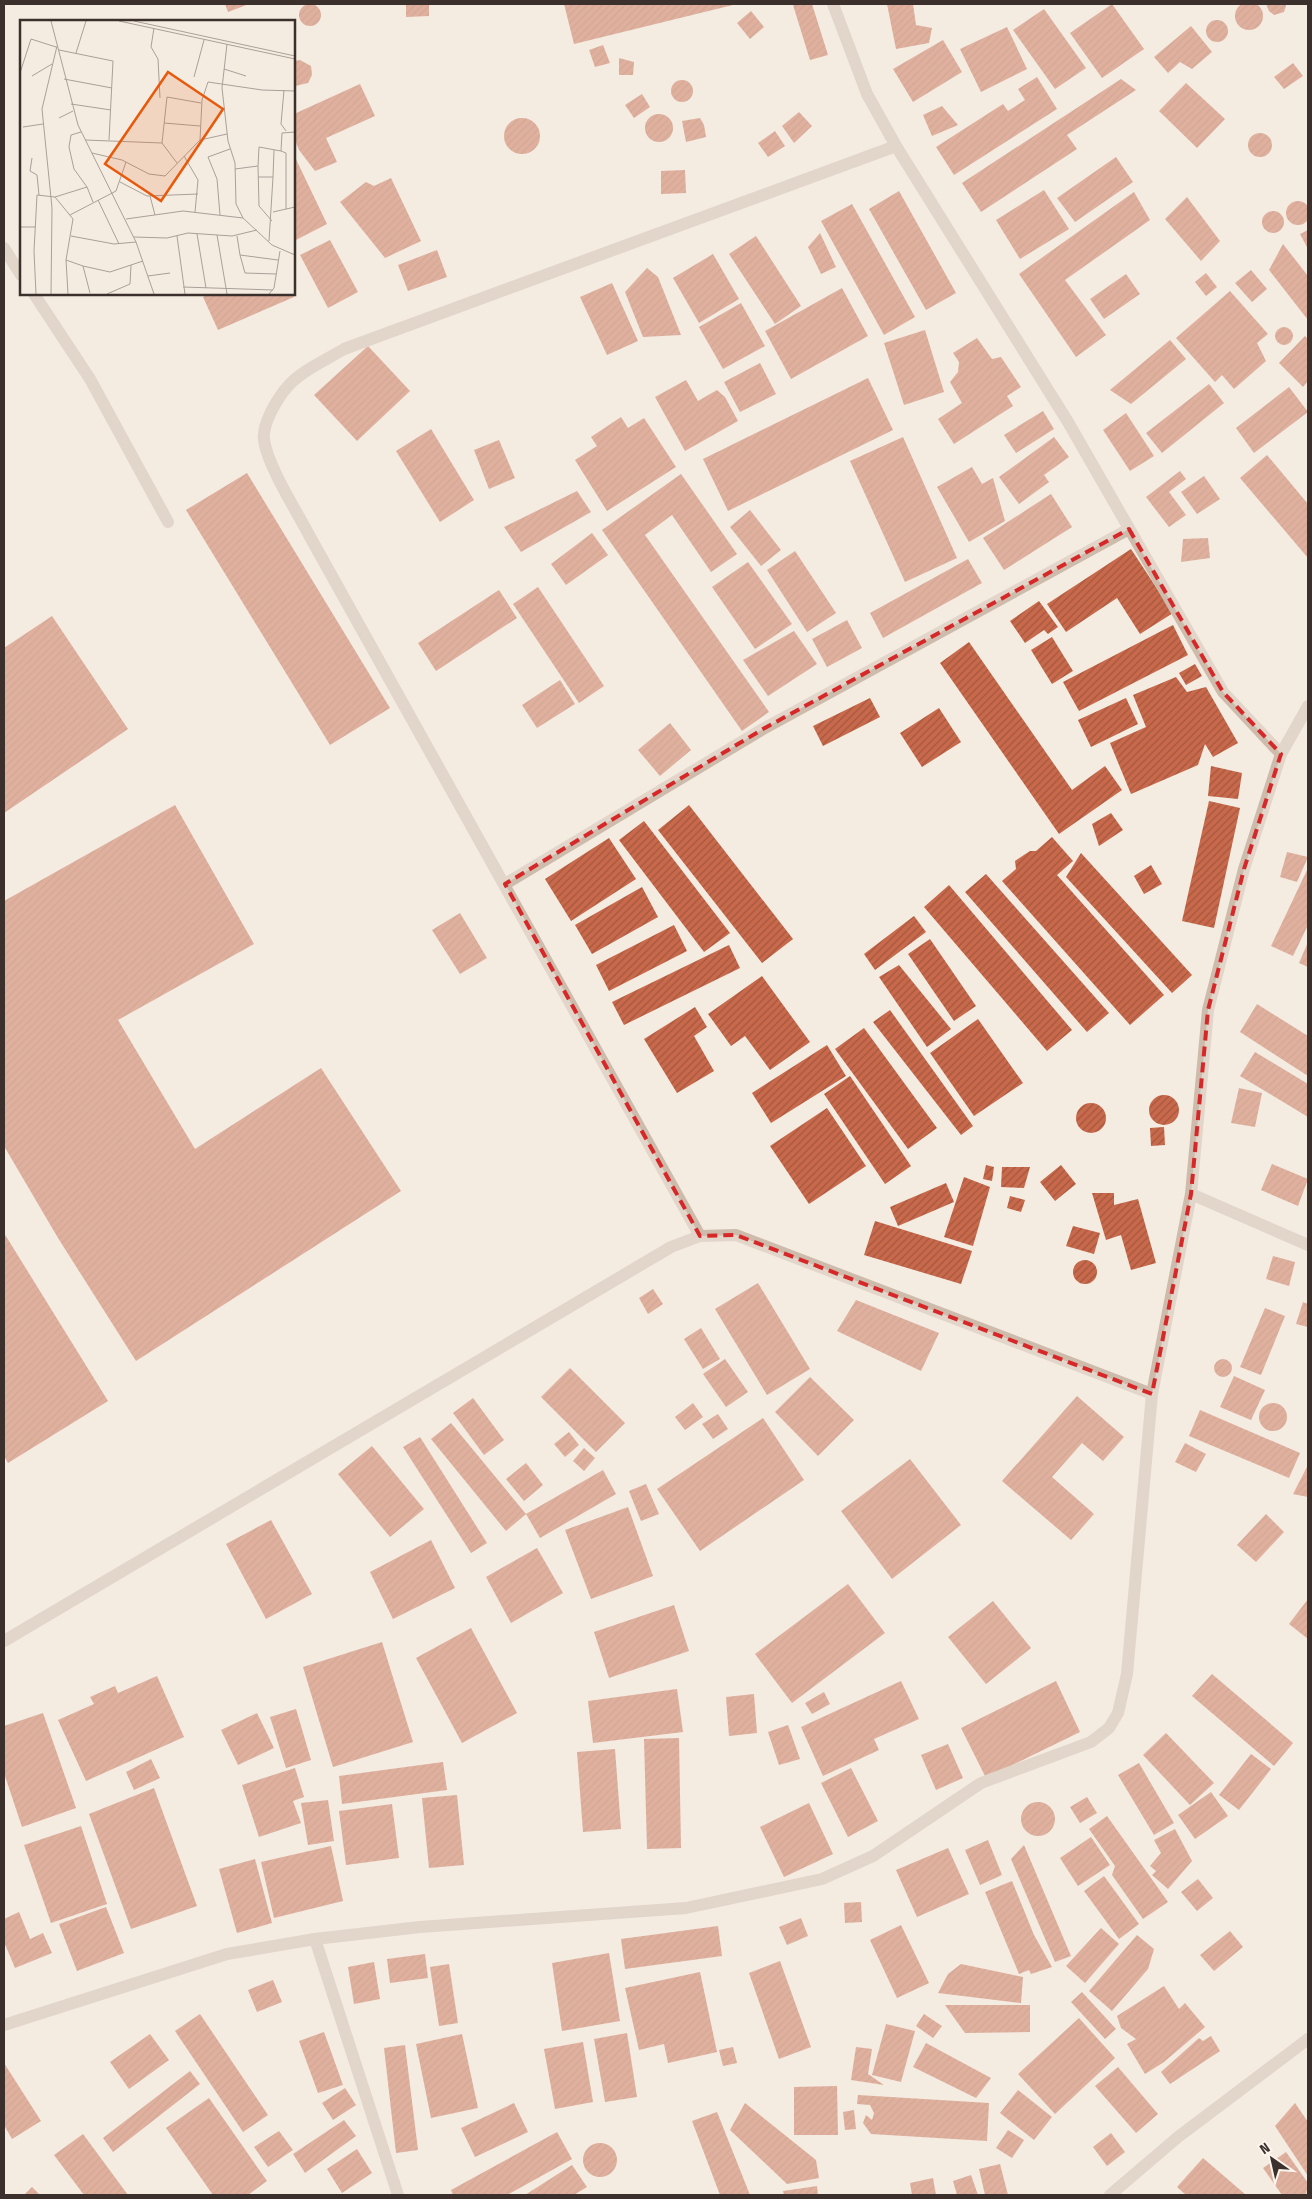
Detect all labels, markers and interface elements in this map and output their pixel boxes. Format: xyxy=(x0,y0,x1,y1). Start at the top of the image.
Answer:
inset map xyxy=(20,20,295,295)
north arrow xyxy=(1247,2134,1297,2184)
text: N xyxy=(1257,2139,1273,2158)

